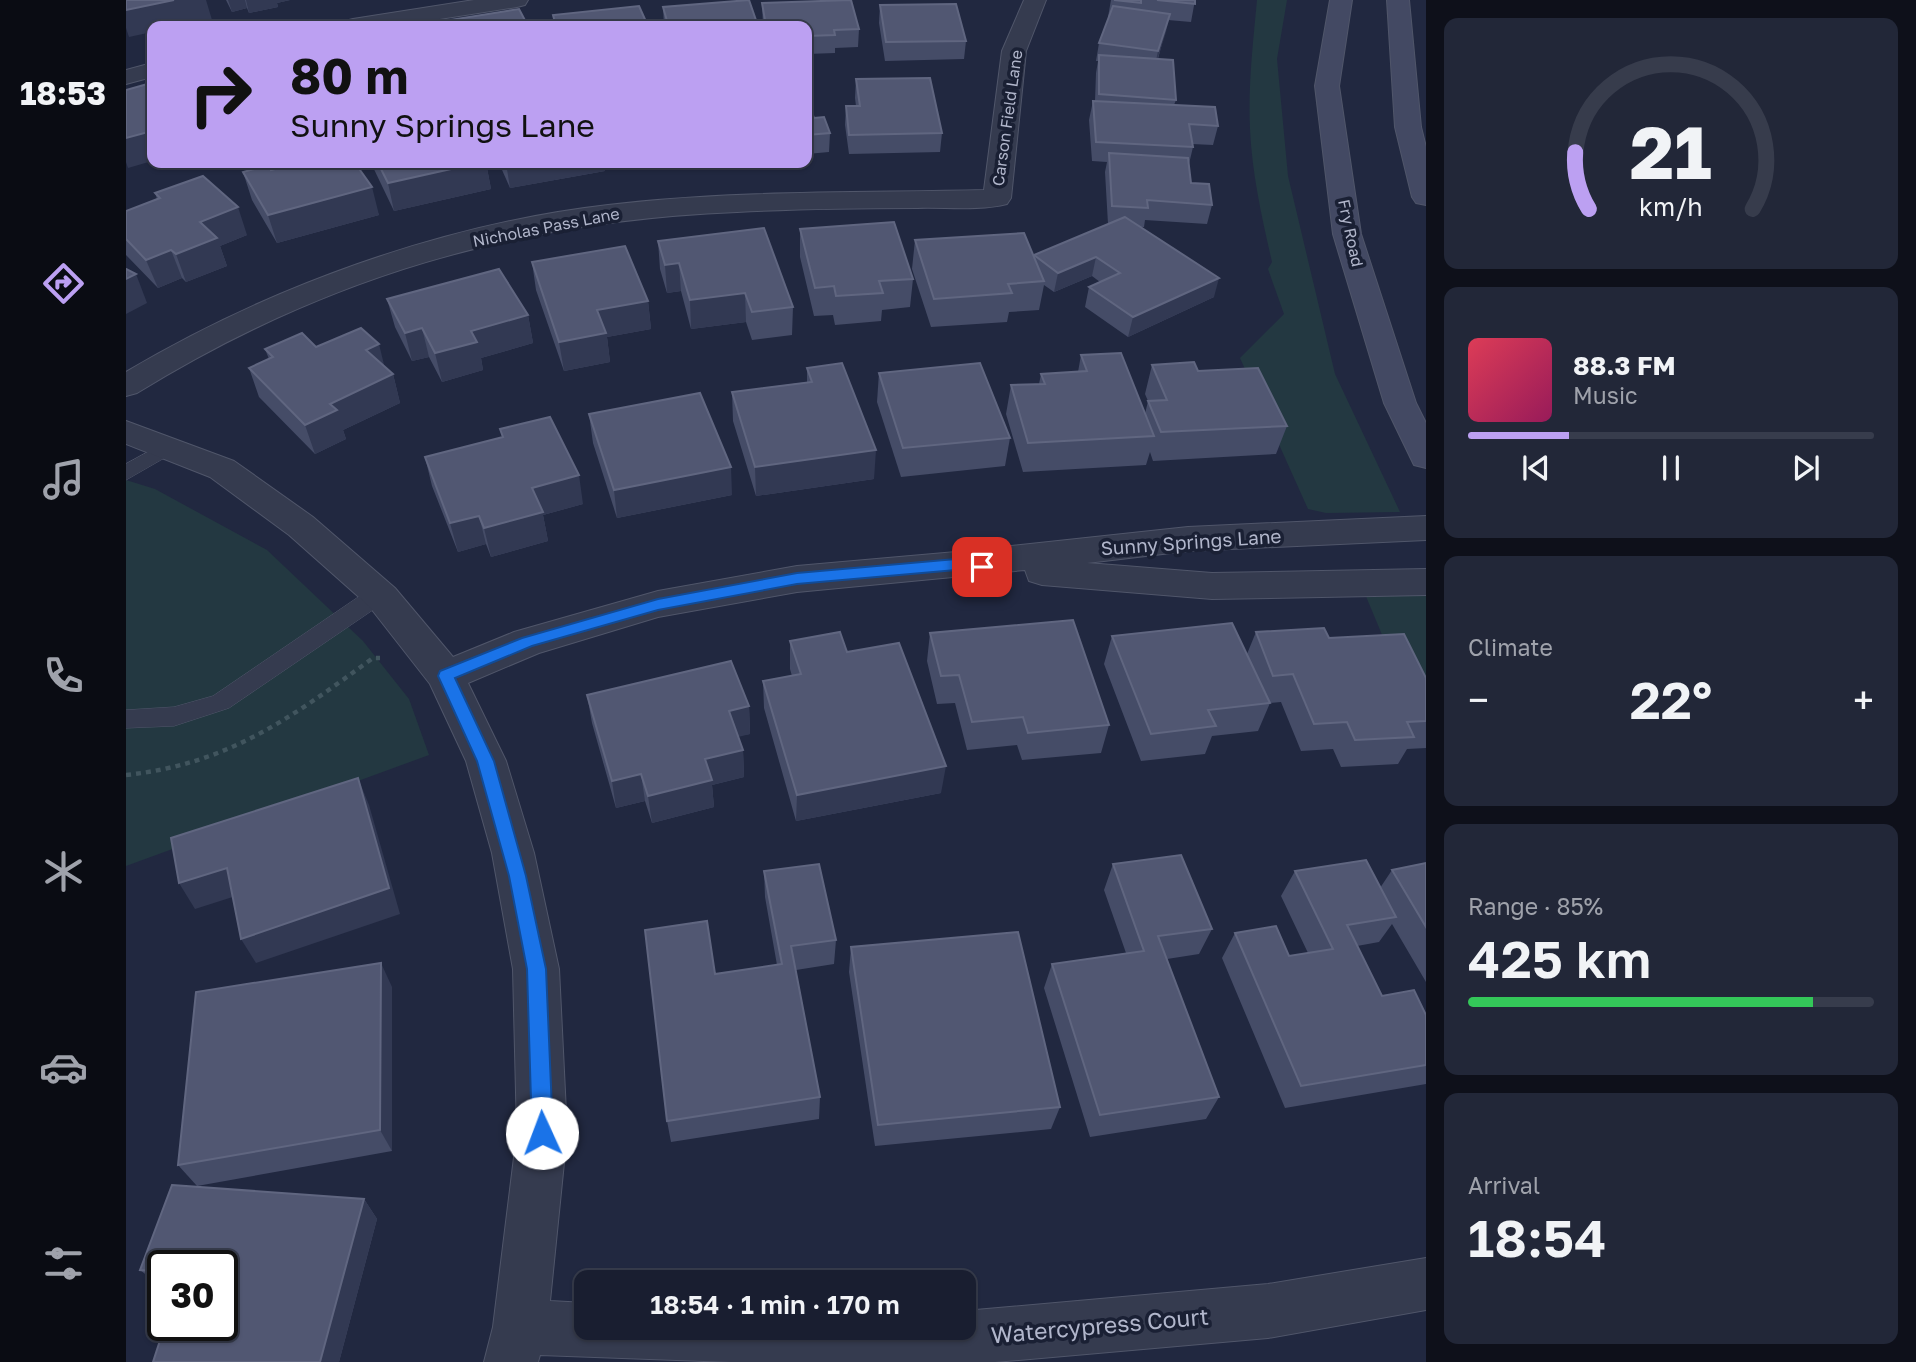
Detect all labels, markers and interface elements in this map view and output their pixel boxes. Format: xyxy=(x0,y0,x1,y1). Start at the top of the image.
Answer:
text: 80 m xyxy=(290,46,408,105)
icon: right xyxy=(175,49,266,140)
street label: Carson Field Lane xyxy=(988,49,1026,187)
text: 18:53 xyxy=(20,74,106,112)
text: Sunny Springs Lane xyxy=(290,106,595,144)
text: 21 xyxy=(1630,109,1712,196)
text: km/h xyxy=(1639,191,1703,222)
street label: Fry Road xyxy=(1334,197,1368,269)
street label: Nicholas Pass Lane xyxy=(471,203,621,251)
icon: directions xyxy=(39,259,88,308)
text: 88.3 FM xyxy=(1573,350,1676,381)
text: Music xyxy=(1573,381,1638,409)
icon: previous xyxy=(1517,449,1555,487)
icon: pause xyxy=(1652,449,1690,487)
icon: next xyxy=(1787,449,1825,487)
icon: music xyxy=(39,455,88,504)
street label: Sunny Springs Lane xyxy=(1100,524,1282,559)
pin xyxy=(952,537,1012,597)
icon: arrive xyxy=(963,548,1001,586)
text: Climate xyxy=(1468,633,1553,661)
icon: phone xyxy=(39,651,88,700)
text: 22° xyxy=(1630,668,1712,730)
text: − xyxy=(1468,677,1489,722)
text: + xyxy=(1853,677,1874,722)
icon: climate xyxy=(39,847,88,896)
text: Range · 85% xyxy=(1468,892,1603,920)
text: 425 km xyxy=(1468,927,1651,989)
icon: car xyxy=(39,1043,88,1092)
position arrow xyxy=(505,1096,579,1170)
text: Arrival xyxy=(1468,1171,1540,1199)
text: 18:54 xyxy=(1468,1206,1607,1268)
icon: filters xyxy=(39,1239,88,1288)
speed limit sign: 30 xyxy=(147,1250,238,1341)
text: 18:54 · 1 min · 170 m xyxy=(650,1289,900,1320)
street label: Watercypress Court xyxy=(990,1302,1210,1348)

